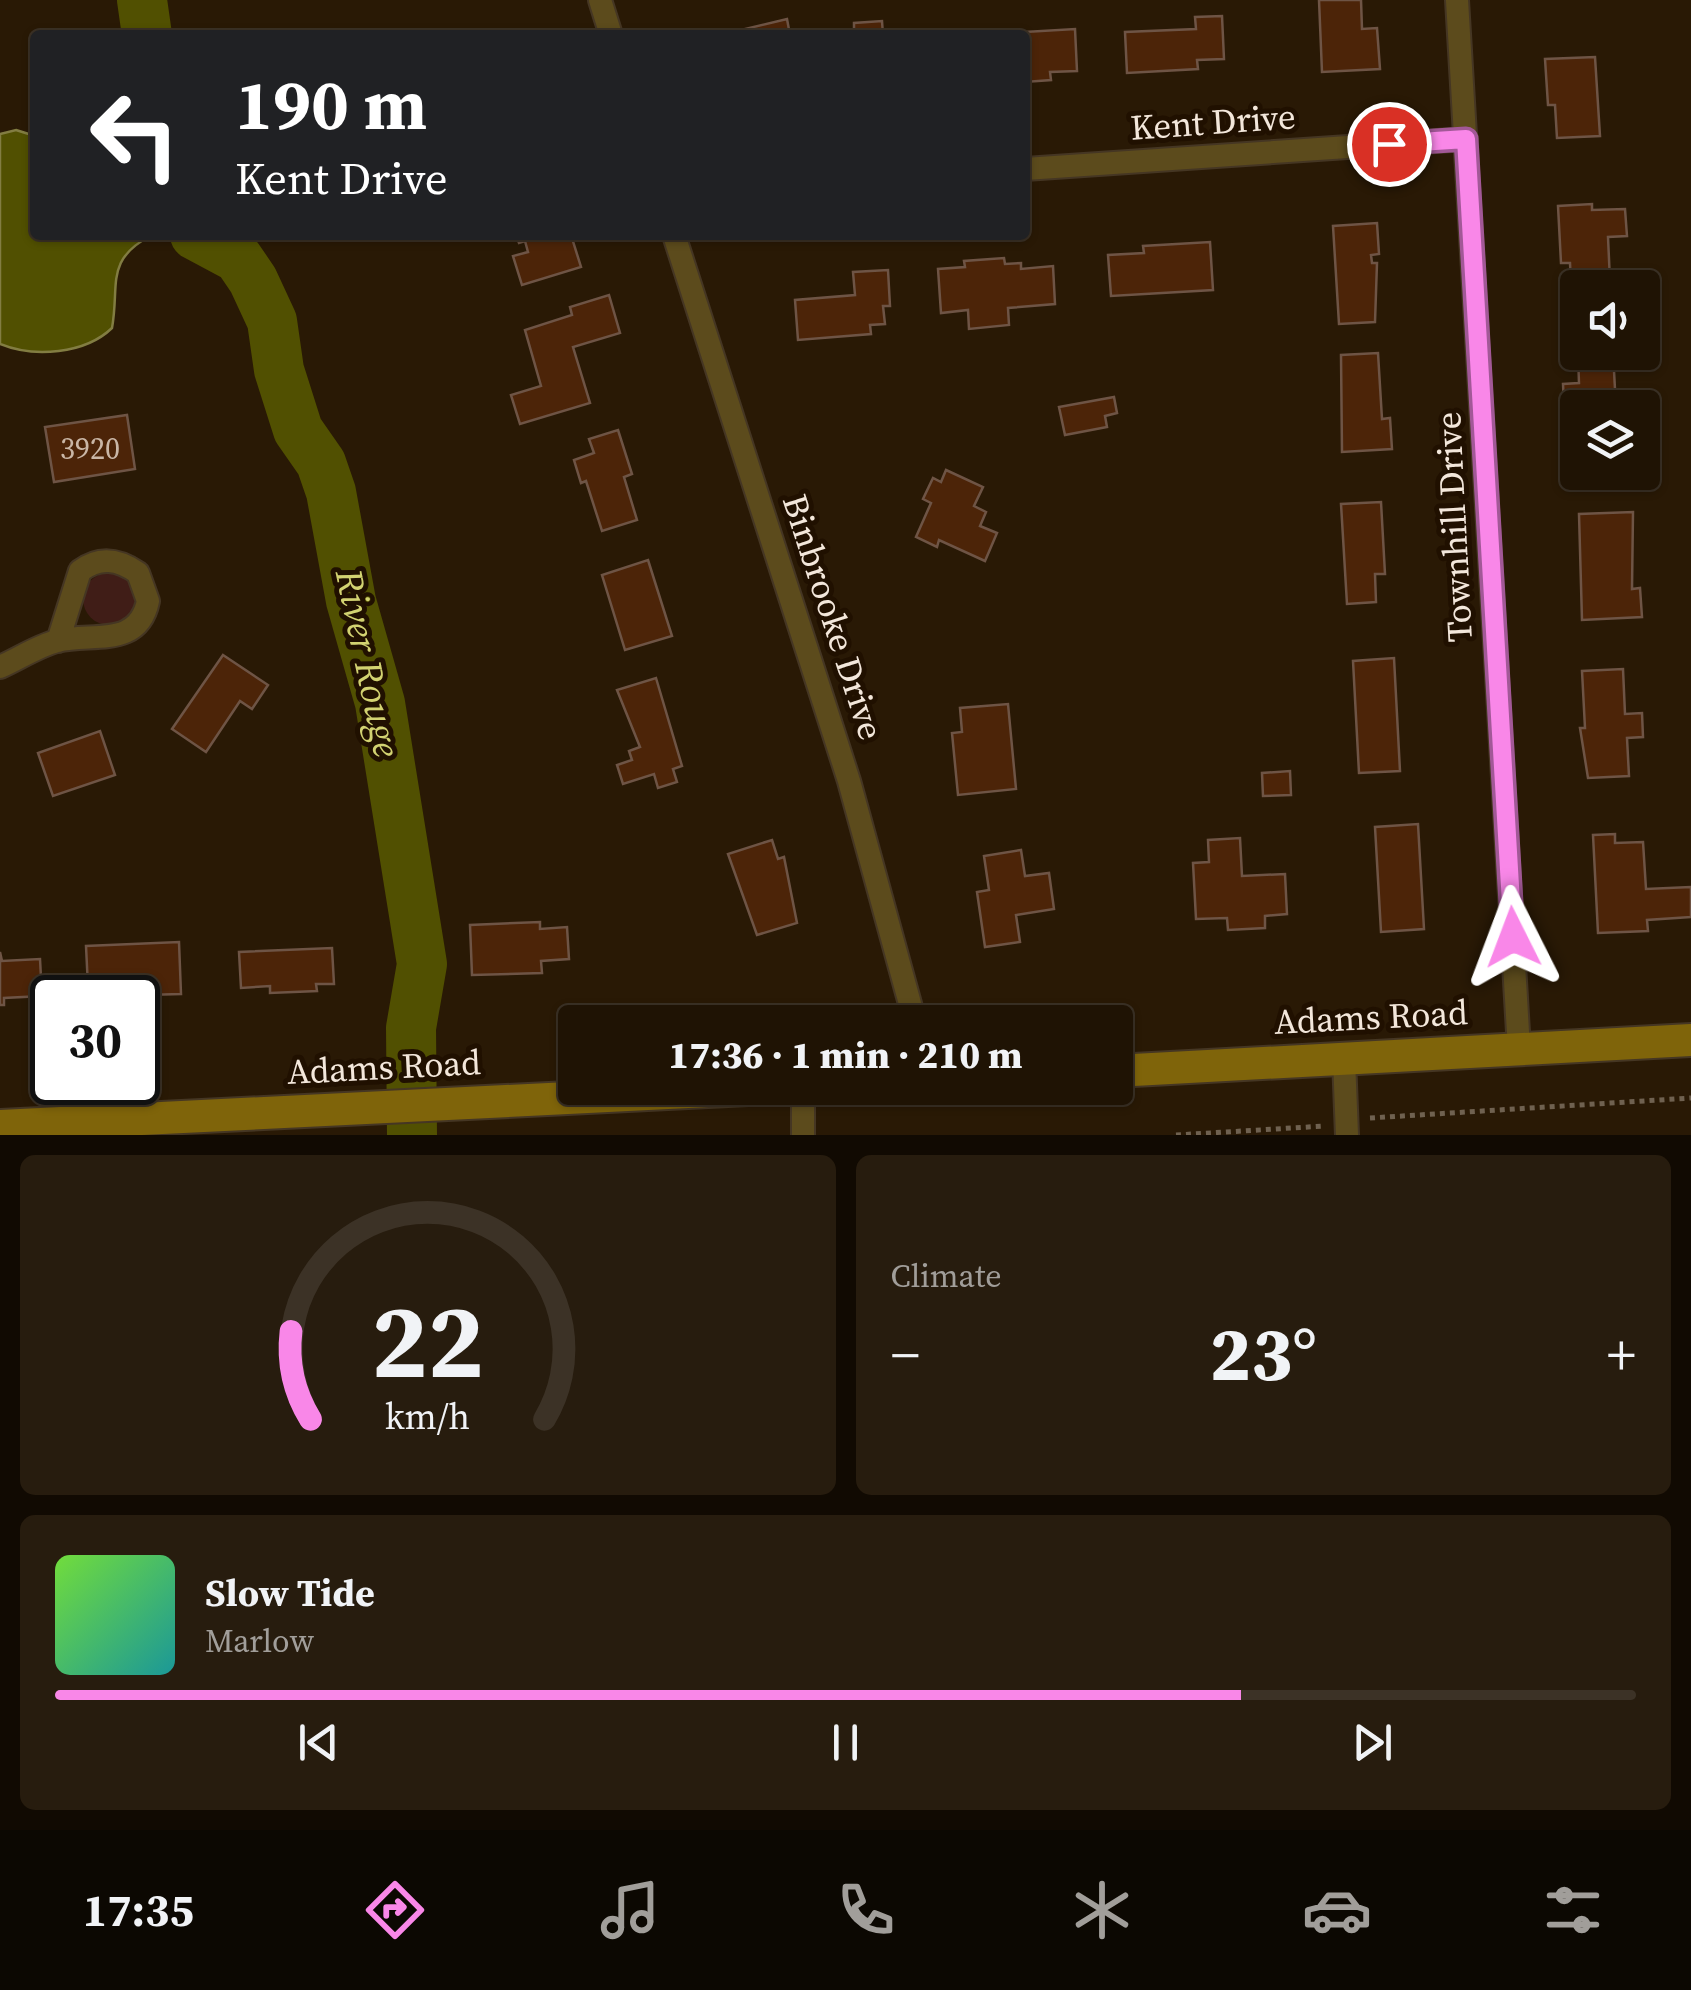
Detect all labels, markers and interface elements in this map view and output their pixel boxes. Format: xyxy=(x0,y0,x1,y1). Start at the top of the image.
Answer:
text: 190 m xyxy=(235,56,427,152)
icon: left xyxy=(70,70,200,200)
street label: Kent Drive xyxy=(1129,92,1297,152)
pin xyxy=(1347,102,1432,187)
icon: arrive xyxy=(1362,117,1417,172)
text: Kent Drive xyxy=(235,147,448,209)
map controls xyxy=(1560,270,1660,490)
button: sound xyxy=(1560,270,1660,370)
button: layers xyxy=(1560,390,1660,490)
street label: Townhill Drive xyxy=(1424,411,1484,643)
house number: 3920 xyxy=(60,428,120,469)
street label: Binbrooke Drive xyxy=(771,488,895,746)
water label: River Rouge xyxy=(323,563,413,762)
position arrow xyxy=(1461,885,1565,989)
speed limit sign: 30 xyxy=(30,975,160,1105)
street label: Adams Road xyxy=(1273,988,1469,1046)
text: 17:36 · 1 min · 210 m xyxy=(668,1029,1023,1081)
street label: Adams Road xyxy=(286,1038,482,1096)
text: Climate xyxy=(891,1254,1002,1298)
text: 22 xyxy=(371,1269,484,1412)
text: 23° xyxy=(1210,1302,1317,1405)
text: − xyxy=(891,1317,920,1392)
text: + xyxy=(1607,1317,1636,1392)
text: km/h xyxy=(385,1392,470,1441)
text: Slow Tide xyxy=(205,1567,375,1619)
text: Marlow xyxy=(205,1619,314,1663)
icon: previous xyxy=(291,1715,346,1770)
icon: pause xyxy=(818,1715,873,1770)
icon: next xyxy=(1345,1715,1400,1770)
icon: directions xyxy=(360,1875,430,1945)
icon: music xyxy=(595,1875,665,1945)
icon: phone xyxy=(831,1875,901,1945)
icon: climate xyxy=(1067,1875,1137,1945)
icon: car xyxy=(1302,1875,1372,1945)
icon: filters xyxy=(1538,1875,1608,1945)
text: 17:35 xyxy=(83,1879,194,1941)

